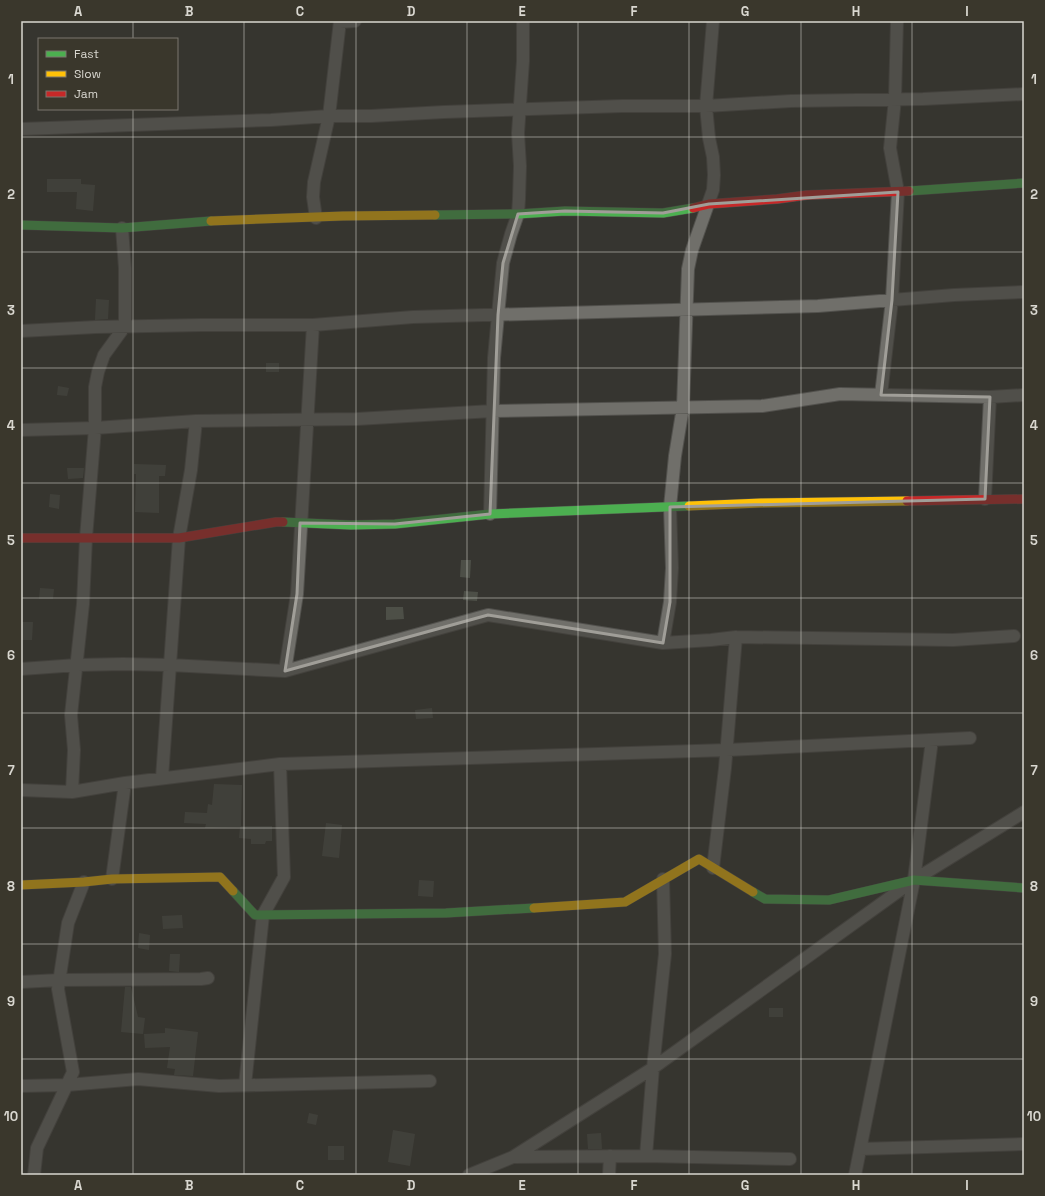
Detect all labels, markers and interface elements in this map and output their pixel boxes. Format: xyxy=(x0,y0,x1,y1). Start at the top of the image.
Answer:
text: A xyxy=(74,3,83,20)
text: B xyxy=(185,3,194,20)
text: C xyxy=(296,3,304,20)
text: D xyxy=(407,3,416,20)
text: E xyxy=(518,3,526,20)
text: F xyxy=(631,3,638,20)
text: G xyxy=(741,3,749,20)
text: H xyxy=(852,3,860,20)
text: I xyxy=(965,3,969,20)
legend xyxy=(38,38,178,110)
text: Fast xyxy=(74,46,99,62)
text: Slow xyxy=(74,66,101,82)
text: 1 xyxy=(8,71,14,88)
text: 1 xyxy=(1031,71,1037,88)
text: Jam xyxy=(74,86,98,102)
text: 2 xyxy=(7,186,15,203)
text: 2 xyxy=(1030,186,1038,203)
text: 3 xyxy=(7,302,15,319)
text: 3 xyxy=(1030,302,1038,319)
text: 4 xyxy=(7,417,15,434)
text: 4 xyxy=(1030,417,1038,434)
text: 5 xyxy=(7,532,15,549)
text: 5 xyxy=(1030,532,1038,549)
text: 6 xyxy=(7,647,15,664)
text: 6 xyxy=(1030,647,1038,664)
text: 7 xyxy=(7,762,15,779)
text: 7 xyxy=(1030,762,1038,779)
text: 8 xyxy=(7,878,15,895)
text: 8 xyxy=(1030,878,1038,895)
text: 9 xyxy=(7,993,15,1010)
text: 9 xyxy=(1030,993,1038,1010)
text: 10 xyxy=(4,1108,18,1125)
text: 10 xyxy=(1027,1108,1041,1125)
text: A xyxy=(74,1177,83,1194)
text: B xyxy=(185,1177,194,1194)
text: C xyxy=(296,1177,304,1194)
text: D xyxy=(407,1177,416,1194)
text: E xyxy=(518,1177,526,1194)
text: F xyxy=(631,1177,638,1194)
text: G xyxy=(741,1177,749,1194)
text: H xyxy=(852,1177,860,1194)
text: I xyxy=(965,1177,969,1194)

